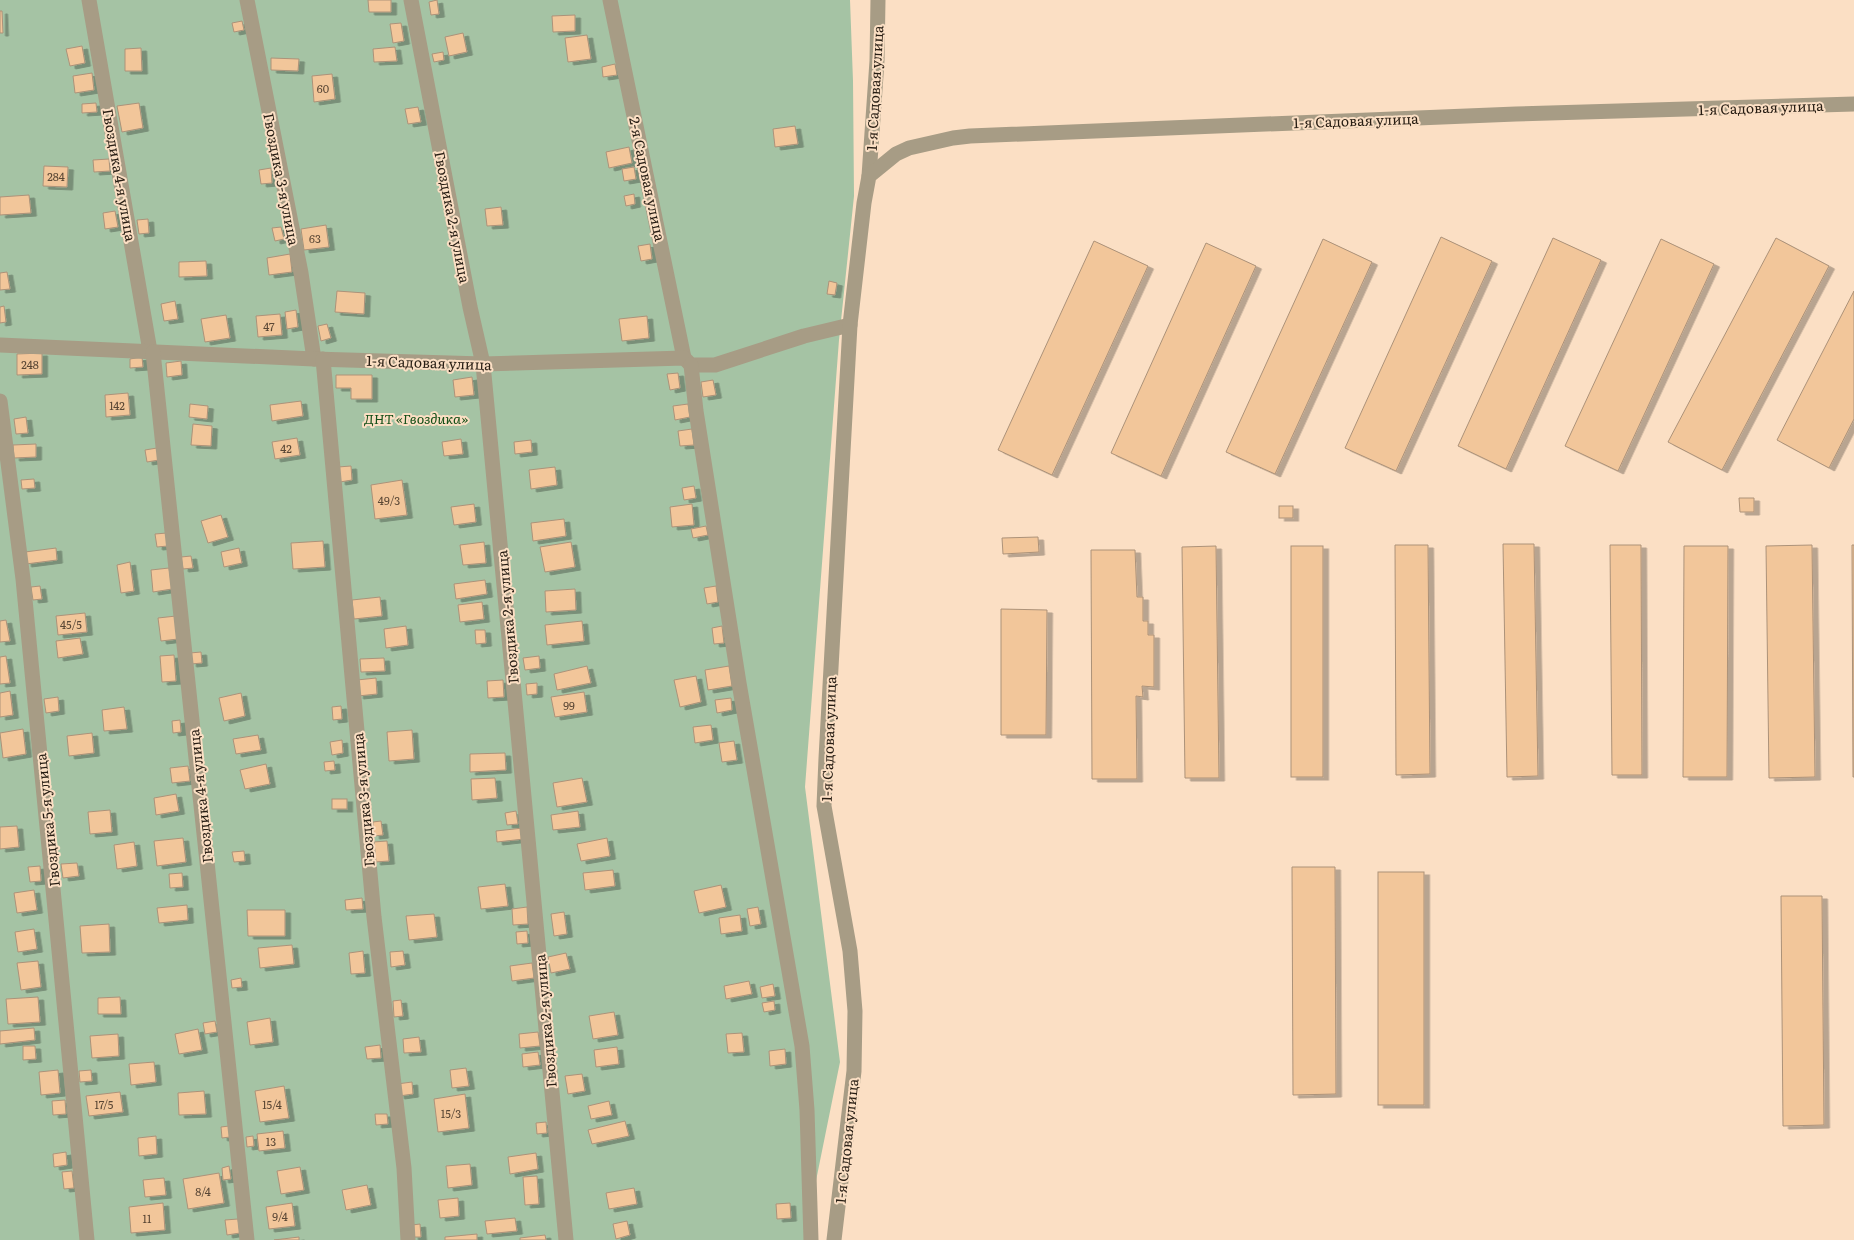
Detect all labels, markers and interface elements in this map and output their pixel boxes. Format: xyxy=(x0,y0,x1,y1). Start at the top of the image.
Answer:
street label: 1-я Садовая улица xyxy=(861,24,887,151)
house number: 60 xyxy=(317,80,329,96)
street label: 1-я Садовая улица xyxy=(1698,95,1824,119)
street label: Гвоздика 4-я улица xyxy=(98,107,142,243)
street label: 1-я Садовая улица xyxy=(1293,108,1419,132)
street label: Гвоздика 3-я улица xyxy=(259,111,305,247)
street label: 2-я Садовая улица xyxy=(625,115,671,244)
street label: Гвоздика 2-я улица xyxy=(430,149,476,285)
house number: 284 xyxy=(47,168,65,184)
house number: 63 xyxy=(309,230,321,246)
house number: 47 xyxy=(263,318,275,334)
street label: 1-я Садовая улица xyxy=(366,350,492,374)
house number: 248 xyxy=(21,356,39,372)
house number: 142 xyxy=(109,397,125,413)
park label: ДНТ «Гвоздика» xyxy=(364,408,468,428)
house number: 42 xyxy=(280,440,292,456)
house number: 49/3 xyxy=(378,492,400,508)
street label: Гвоздика 2-я улица xyxy=(491,549,523,685)
house number: 45/5 xyxy=(60,616,82,632)
street label: 1-я Садовая улица xyxy=(816,676,840,802)
house number: 99 xyxy=(563,697,575,713)
street label: Гвоздика 4-я улица xyxy=(183,728,217,864)
street label: Гвоздика 3-я улица xyxy=(347,732,379,868)
street label: Гвоздика 5-я улица xyxy=(30,752,64,888)
street label: Гвоздика 2-я улица xyxy=(529,953,561,1089)
street label: 1-я Садовая улица xyxy=(830,1077,863,1204)
house number: 17/5 xyxy=(95,1096,114,1112)
house number: 15/4 xyxy=(262,1096,282,1112)
house number: 15/3 xyxy=(441,1105,461,1121)
house number: 13 xyxy=(266,1133,276,1149)
house number: 8/4 xyxy=(195,1183,211,1199)
house number: 9/4 xyxy=(272,1208,288,1224)
house number: 11 xyxy=(143,1210,152,1226)

